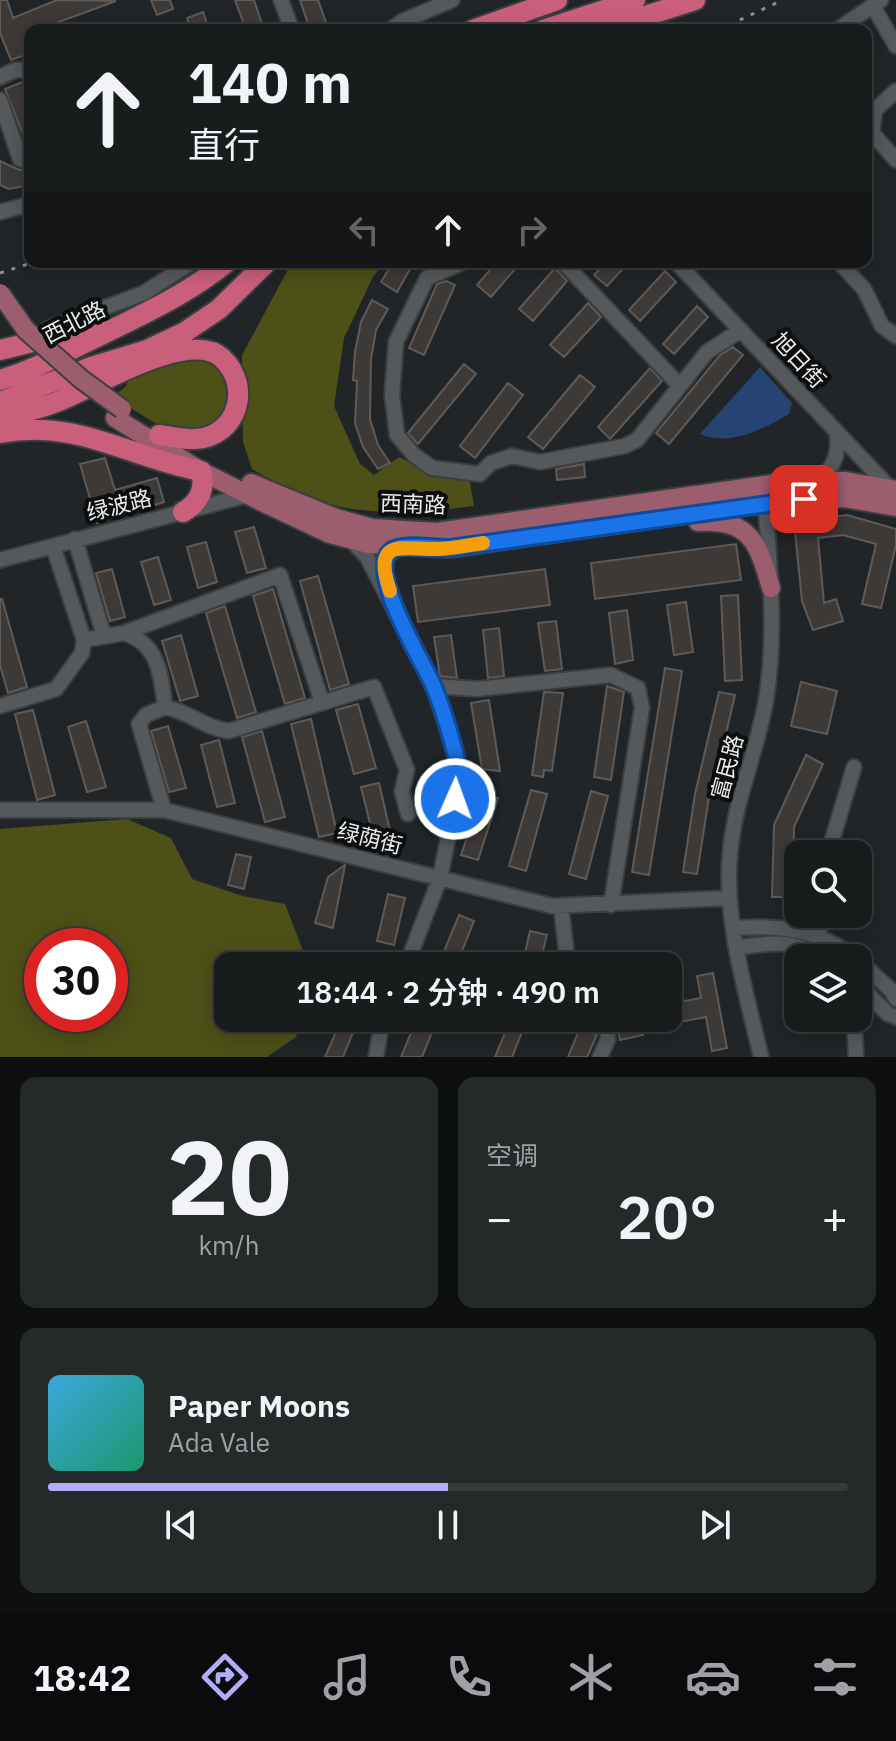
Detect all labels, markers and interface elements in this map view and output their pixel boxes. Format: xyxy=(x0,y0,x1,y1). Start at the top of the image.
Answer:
text: 140 m xyxy=(188,46,352,118)
icon: ahead xyxy=(56,56,160,160)
text: 直行 xyxy=(188,121,260,168)
icon: left xyxy=(342,208,386,252)
icon: ahead xyxy=(426,208,470,252)
icon: right xyxy=(510,208,554,252)
street label: 西北路 xyxy=(38,294,110,349)
street label: 旭日街 xyxy=(766,326,832,394)
pin xyxy=(770,465,838,533)
icon: arrive xyxy=(782,477,826,521)
street label: 绿波路 xyxy=(83,482,154,527)
street label: 西南路 xyxy=(380,488,447,519)
street label: 富民路 xyxy=(704,731,749,803)
position arrow xyxy=(413,757,497,841)
street label: 绿荫街 xyxy=(335,815,406,860)
map controls xyxy=(784,840,872,1032)
button: search xyxy=(784,840,872,928)
speed limit sign: 30 xyxy=(24,928,128,1032)
button: layers xyxy=(784,944,872,1032)
text: 18:44 · 2 分钟 · 490 m xyxy=(296,972,600,1011)
text: 20 xyxy=(167,1108,291,1244)
text: 空调 xyxy=(486,1138,538,1172)
text: 20° xyxy=(617,1177,717,1256)
text: − xyxy=(486,1189,512,1246)
text: + xyxy=(822,1189,848,1246)
text: km/h xyxy=(198,1228,260,1262)
text: Paper Moons xyxy=(168,1386,350,1425)
text: Ada Vale xyxy=(168,1425,270,1459)
icon: previous xyxy=(159,1503,203,1547)
icon: pause xyxy=(426,1503,470,1547)
icon: next xyxy=(693,1503,737,1547)
icon: directions xyxy=(197,1649,253,1705)
icon: music xyxy=(319,1649,375,1705)
icon: phone xyxy=(441,1649,497,1705)
icon: climate xyxy=(563,1649,619,1705)
icon: car xyxy=(685,1649,741,1705)
icon: filters xyxy=(807,1649,863,1705)
text: 18:42 xyxy=(33,1654,131,1701)

